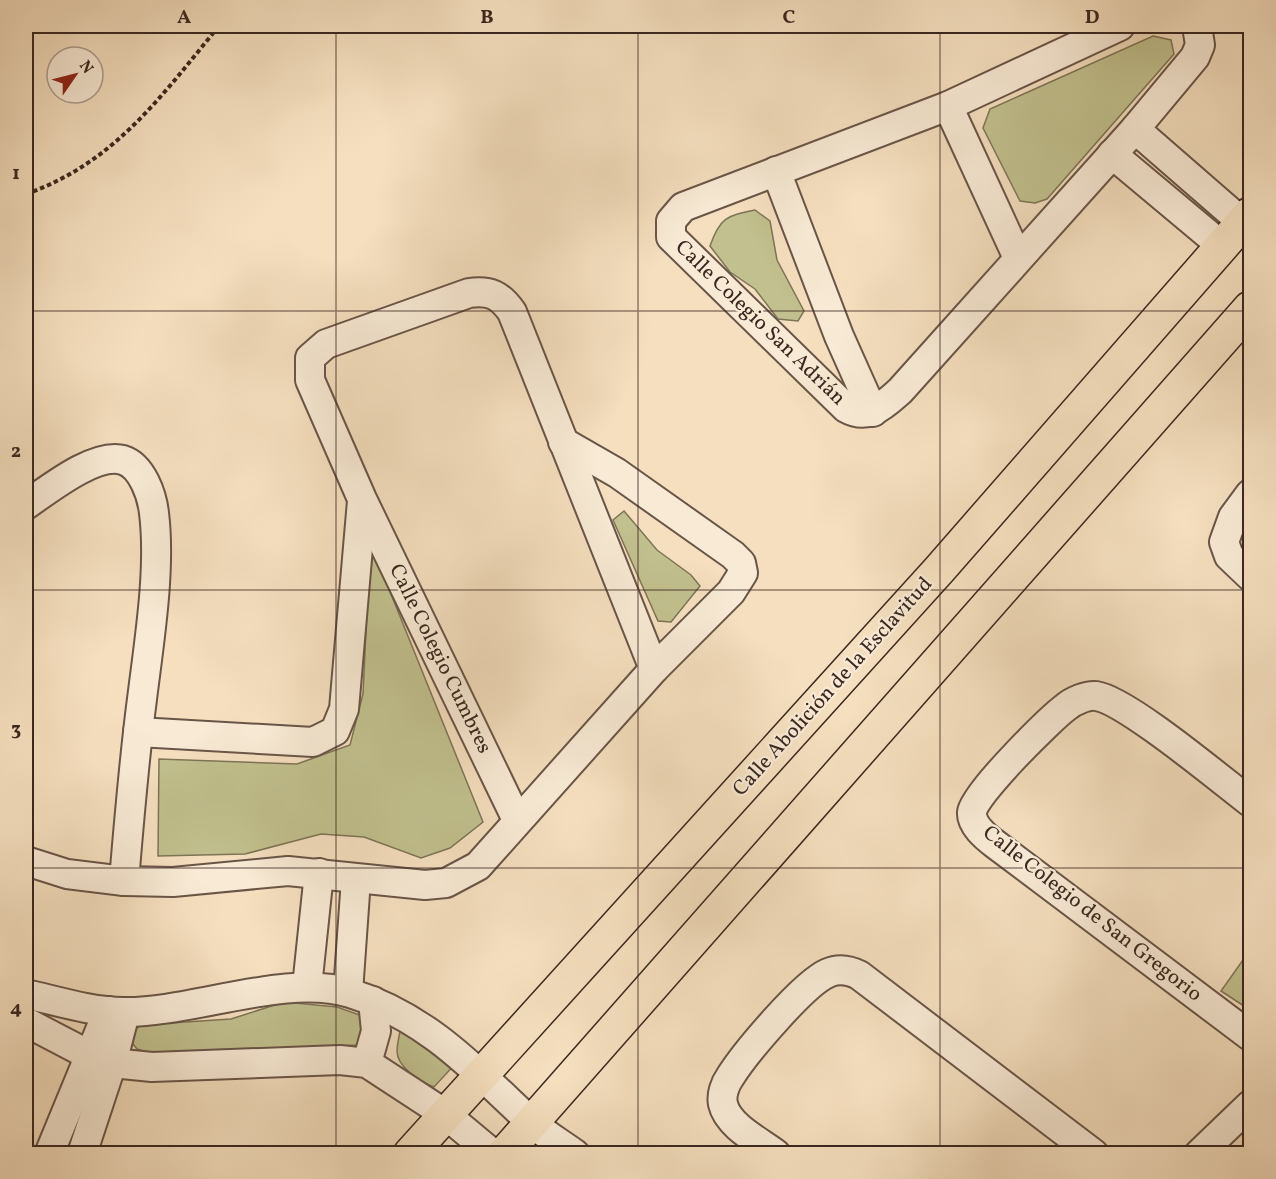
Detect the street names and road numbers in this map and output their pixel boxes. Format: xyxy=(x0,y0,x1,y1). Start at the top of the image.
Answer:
street label: Calle Colegio San Adrián xyxy=(668,234,852,412)
street label: Calle Colegio Cumbres xyxy=(381,559,499,759)
street label: Calle Abolición de la Esclavitud xyxy=(726,571,940,803)
street label: Calle Colegio de San Gregorio xyxy=(976,819,1208,1009)

